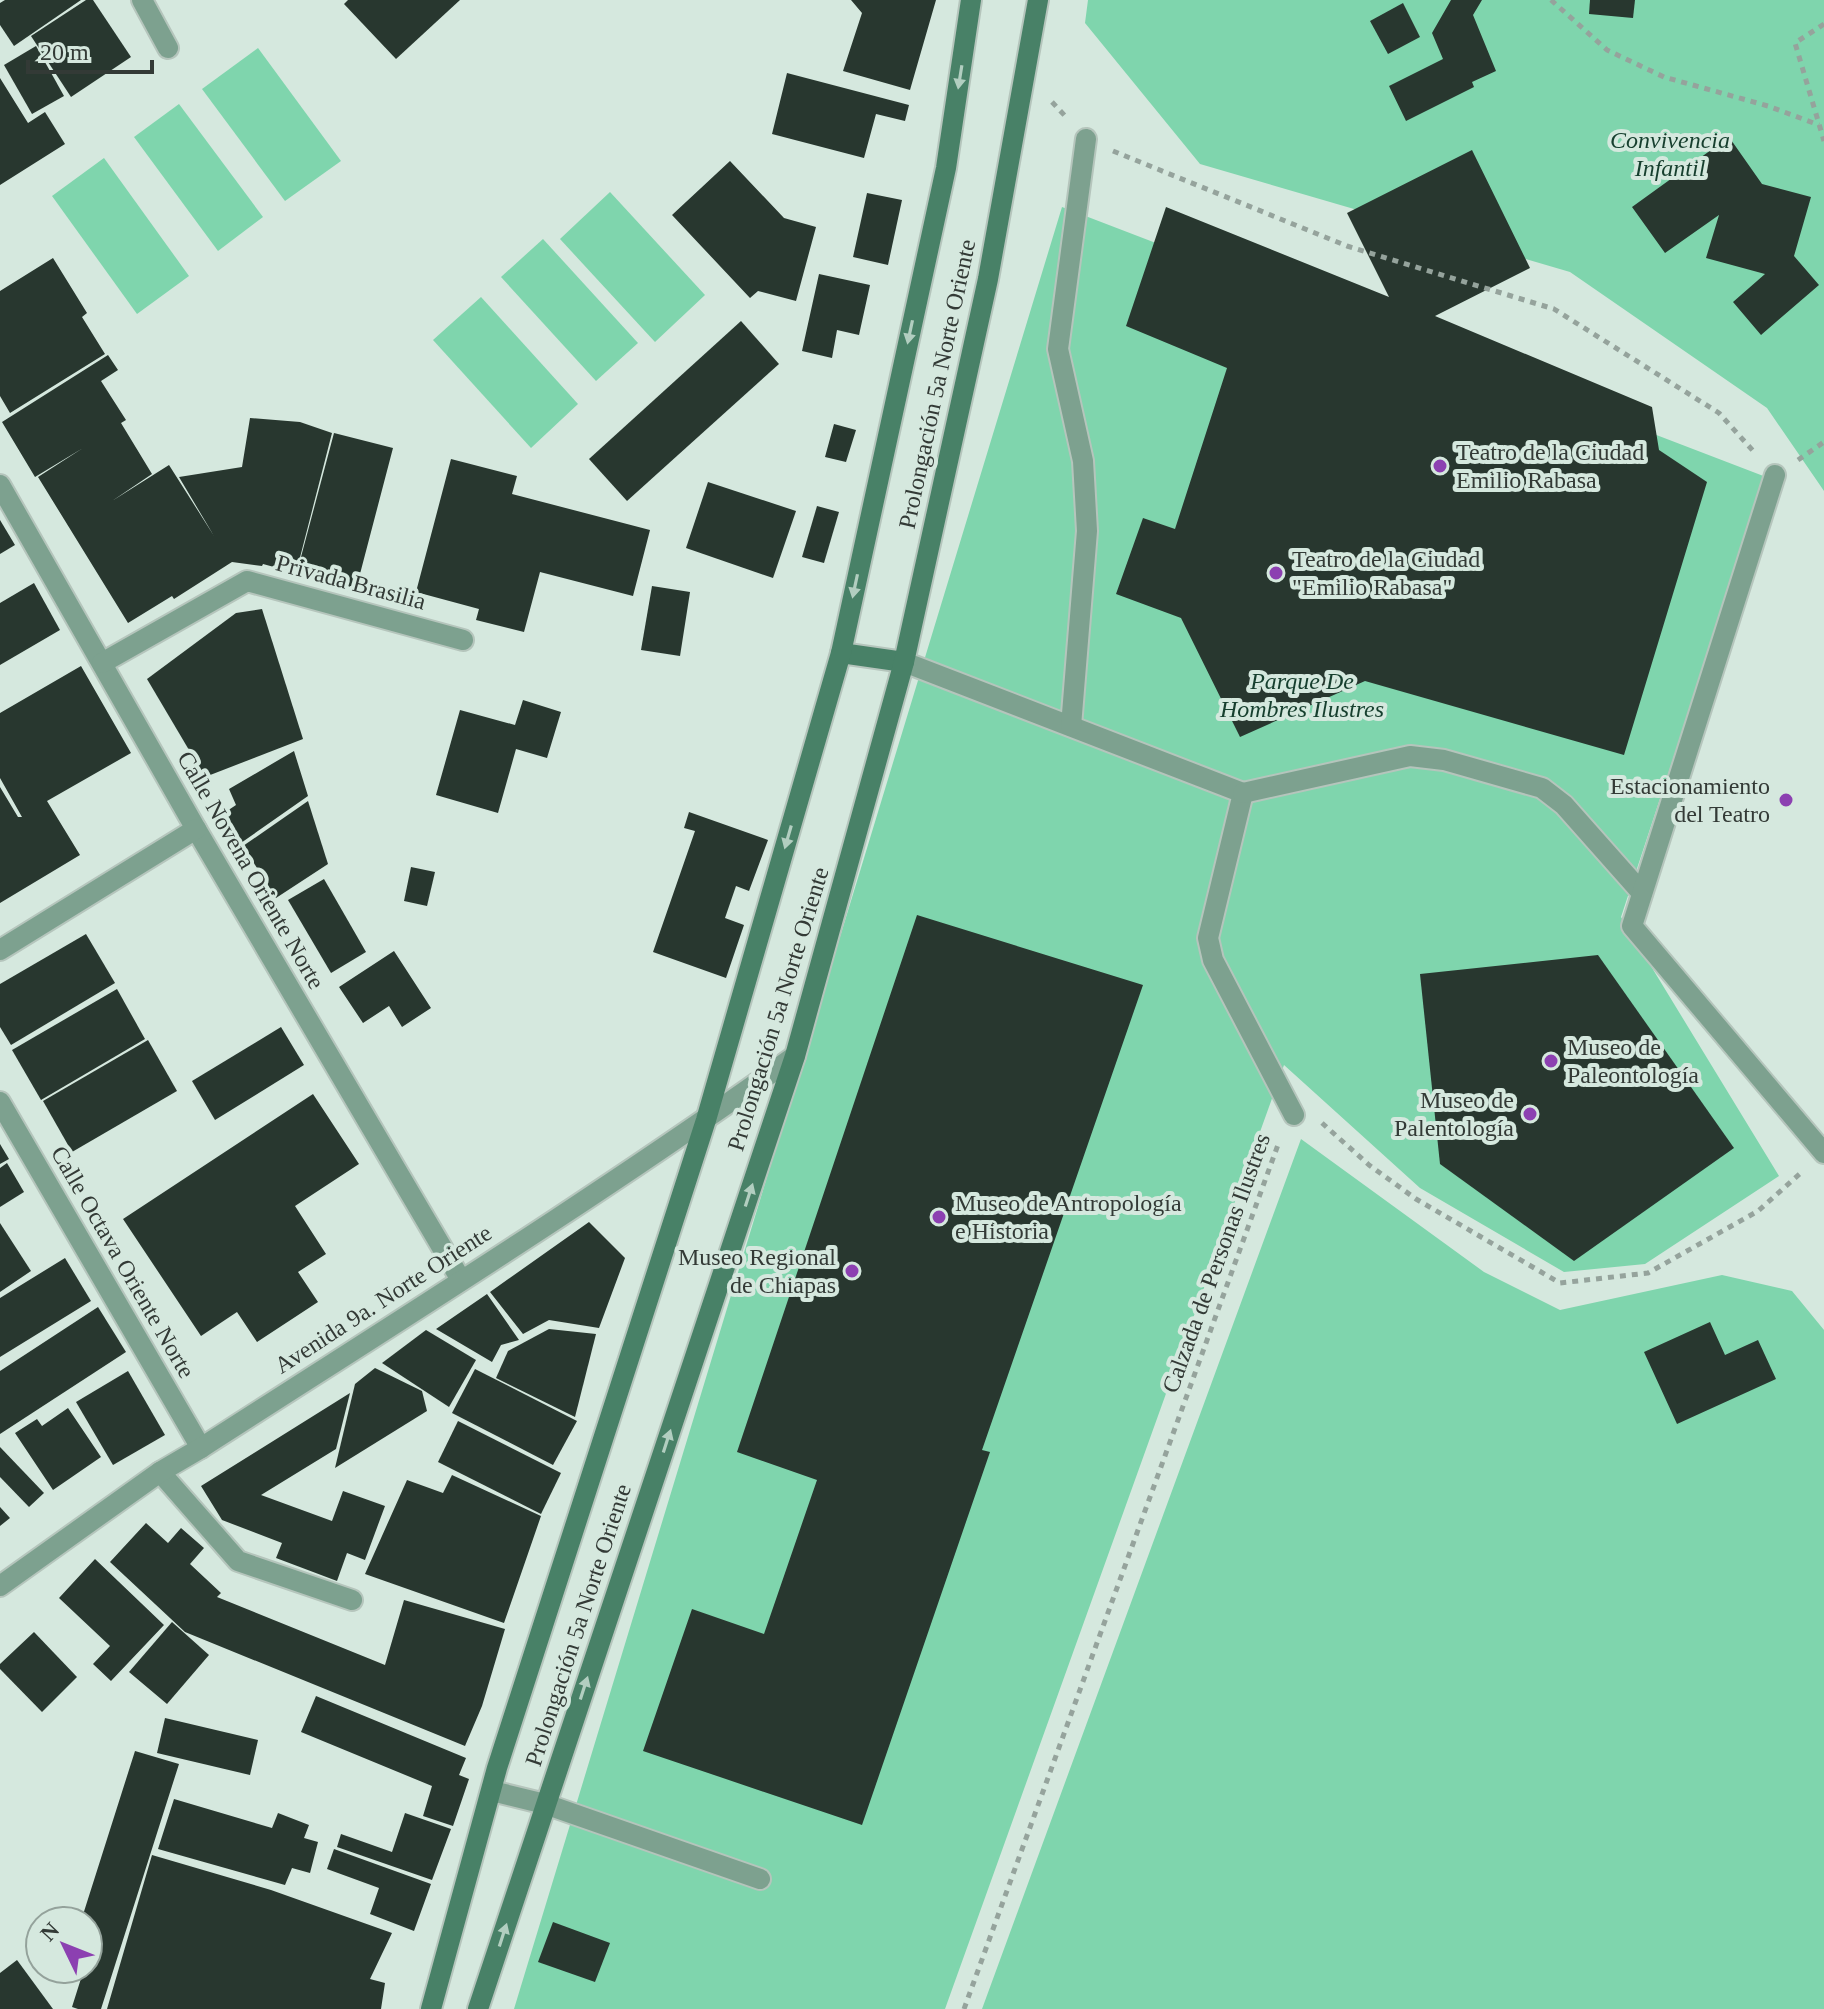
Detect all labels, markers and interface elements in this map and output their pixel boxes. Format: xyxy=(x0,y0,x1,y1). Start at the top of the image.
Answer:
scale bar xyxy=(28,24,152,74)
text: 20 m xyxy=(40,39,89,65)
one-way arrow xyxy=(953,65,965,90)
park label: Convivencia Infantil xyxy=(1610,127,1730,181)
street label: Prolongación 5a Norte Oriente xyxy=(894,237,980,531)
one-way arrow xyxy=(903,320,916,345)
place label: Teatro de la Ciudad Emilio Rabasa xyxy=(1456,439,1644,493)
marker: Teatro de la Ciudad Emilio Rabasa xyxy=(1431,457,1449,475)
place label: Teatro de la Ciudad "Emilio Rabasa" xyxy=(1292,546,1480,600)
street label: Privada Brasilia xyxy=(273,550,429,615)
marker: Teatro de la Ciudad "Emilio Rabasa" xyxy=(1267,564,1285,582)
one-way arrow xyxy=(848,574,861,599)
park label: Parque De Hombres Ilustres xyxy=(1219,668,1384,722)
street label: Calle Novena Oriente Norte xyxy=(172,747,330,993)
place label: Estacionamiento del Teatro xyxy=(1610,773,1770,827)
marker: Estacionamiento del Teatro xyxy=(1777,791,1795,809)
one-way arrow xyxy=(781,826,794,850)
street label: Prolongación 5a Norte Oriente xyxy=(722,864,834,1154)
place label: Museo de Paleontología xyxy=(1567,1034,1699,1088)
marker: Museo de Paleontología xyxy=(1542,1052,1560,1070)
place label: Museo de Palentología xyxy=(1394,1087,1514,1141)
marker: Museo de Palentología xyxy=(1521,1105,1539,1123)
street label: Calzada de Personas Ilustres xyxy=(1157,1130,1275,1396)
street label: Calle Octava Oriente Norte xyxy=(46,1142,200,1382)
one-way arrow xyxy=(743,1183,756,1207)
place label: Museo de Antropología e Historia xyxy=(955,1190,1182,1244)
marker: Museo de Antropología e Historia xyxy=(930,1208,948,1226)
street label: Avenida 9a. Norte Oriente xyxy=(270,1219,496,1379)
place label: Museo Regional de Chiapas xyxy=(678,1244,836,1298)
marker: Museo Regional de Chiapas xyxy=(843,1262,861,1280)
one-way arrow xyxy=(661,1429,673,1453)
street label: Prolongación 5a Norte Oriente xyxy=(520,1481,636,1769)
one-way arrow xyxy=(579,1676,591,1700)
north arrow xyxy=(24,1905,104,1985)
text: N xyxy=(35,1917,64,1946)
one-way arrow xyxy=(497,1923,509,1947)

